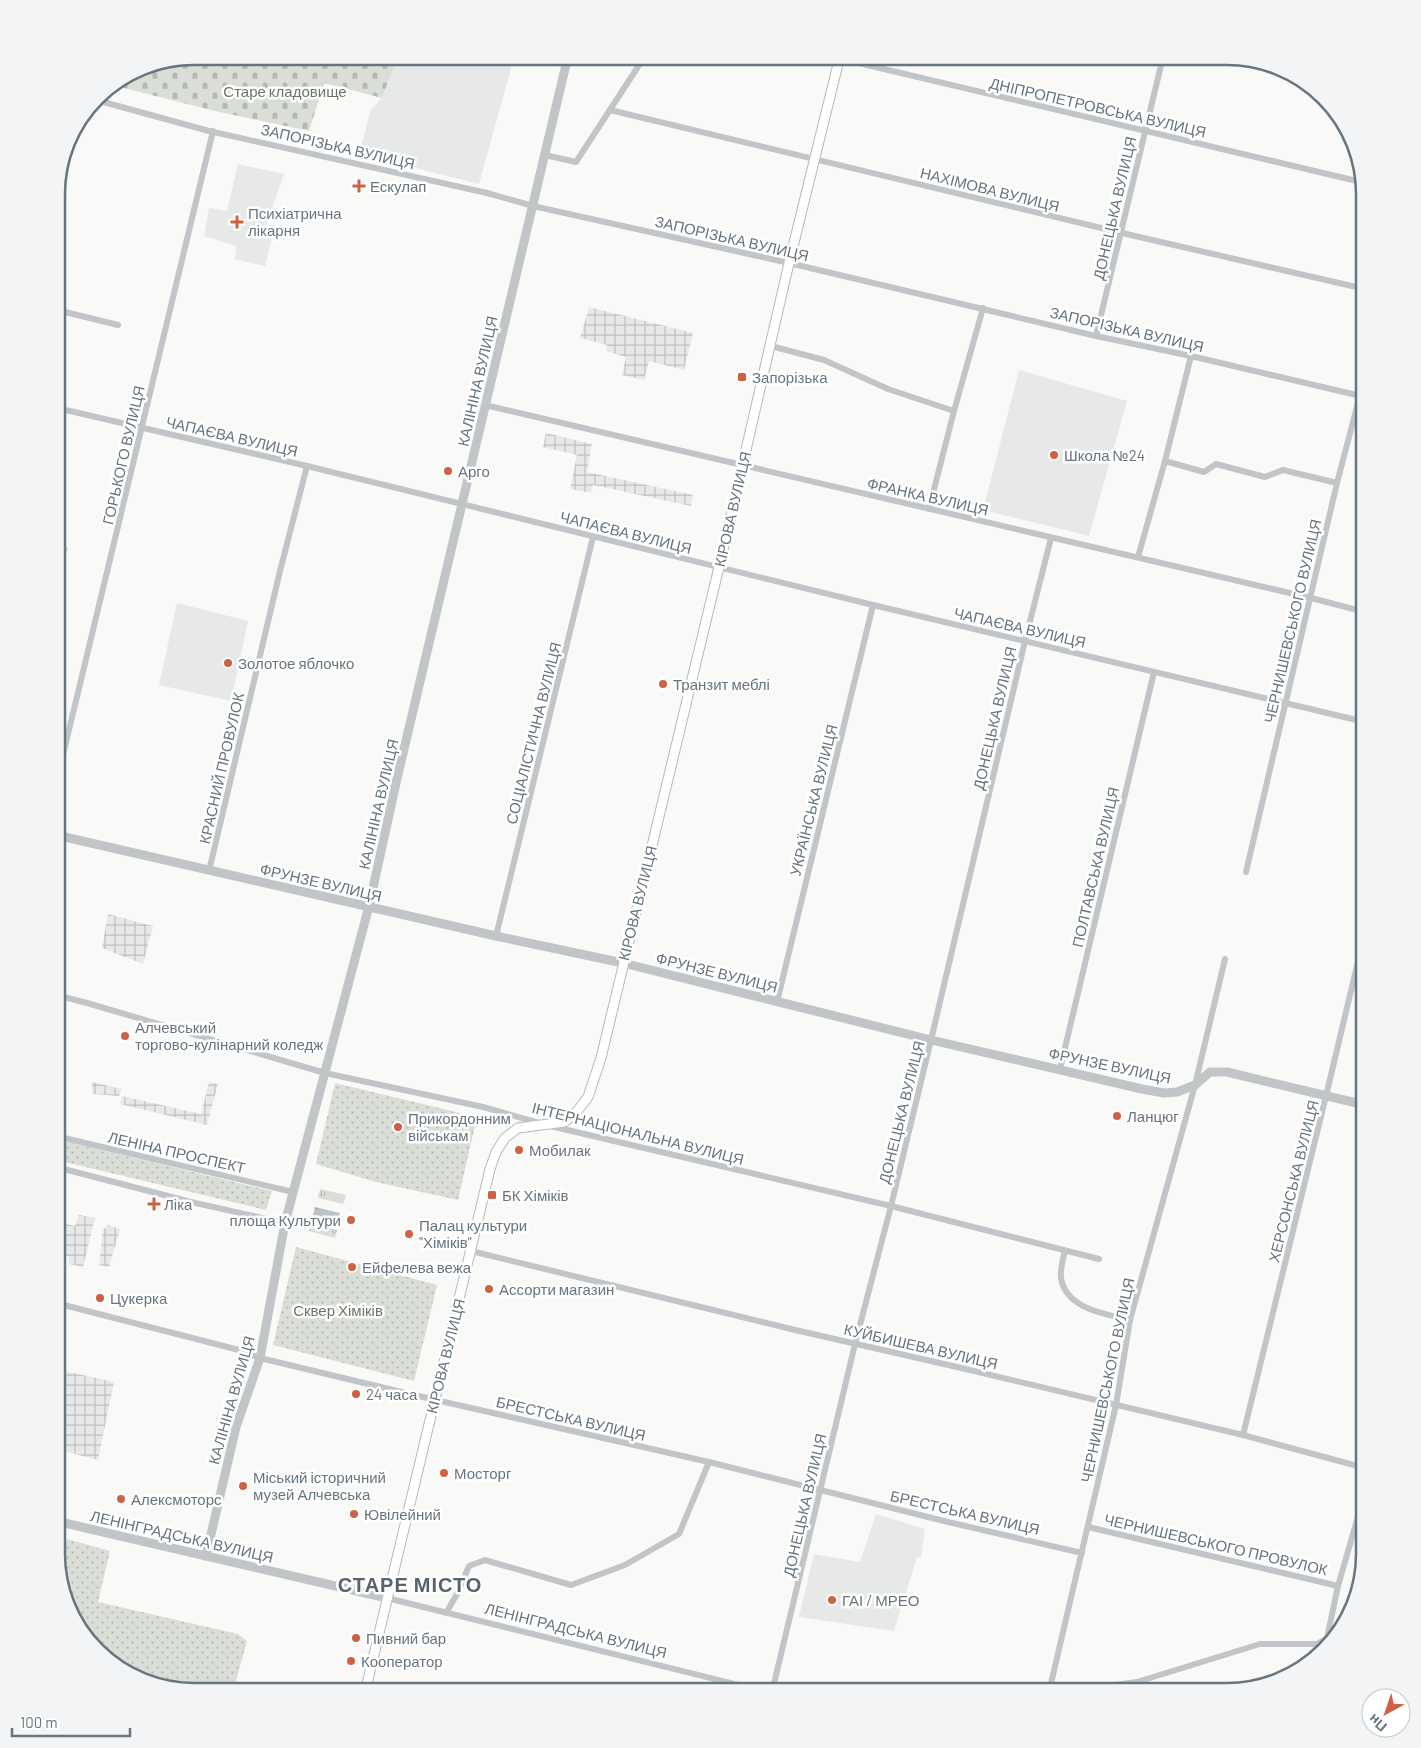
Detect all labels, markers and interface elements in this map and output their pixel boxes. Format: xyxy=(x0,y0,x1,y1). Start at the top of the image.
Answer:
street label: ДНІПРОПЕТРОВСЬКА ВУЛИЦЯ xyxy=(988,73,1208,141)
park label: Старе кладовище xyxy=(223,82,347,100)
street label: ЗАПОРІЗЬКА ВУЛИЦЯ xyxy=(259,120,417,172)
street label: ДОНЕЦЬКА ВУЛИЦЯ xyxy=(1089,135,1139,281)
street label: НАХІМОВА ВУЛИЦЯ xyxy=(919,163,1061,215)
place label: Ескулап xyxy=(370,177,426,195)
marker: Ескулап xyxy=(352,179,366,193)
place label: Психіатрична лікарня xyxy=(248,204,342,239)
street label: ЗАПОРІЗЬКА ВУЛИЦЯ xyxy=(653,212,811,264)
marker: Психіатрична лікарня xyxy=(230,215,244,229)
street label: ЗАПОРІЗЬКА ВУЛИЦЯ xyxy=(1048,303,1206,355)
street label: КАЛІНІНА ВУЛИЦЯ xyxy=(453,314,501,448)
place label: Запорізька xyxy=(752,368,828,386)
marker: Запорізька xyxy=(736,371,748,383)
street label: ГОРЬКОГО ВУЛИЦЯ xyxy=(98,384,148,526)
street label: ЧАПАЄВА ВУЛИЦЯ xyxy=(164,412,300,460)
place label: Школа №24 xyxy=(1064,446,1145,464)
marker: Школа №24 xyxy=(1048,449,1060,461)
street label: КІРОВА ВУЛИЦЯ xyxy=(710,450,754,568)
place label: Арго xyxy=(458,462,490,480)
marker: Арго xyxy=(442,465,454,477)
street label: ФРАНКА ВУЛИЦЯ xyxy=(866,473,990,519)
street label: ЧАПАЄВА ВУЛИЦЯ xyxy=(558,507,694,557)
street label: ЧЕРНИШЕВСЬКОГО ВУЛИЦЯ xyxy=(1260,517,1324,725)
street label: ЧАПАЄВА ВУЛИЦЯ xyxy=(952,603,1088,651)
street label: СОЦІАЛІСТИЧНА ВУЛИЦЯ xyxy=(502,640,564,826)
street label: ДОНЕЦЬКА ВУЛИЦЯ xyxy=(969,645,1019,791)
place label: Золотое яблочко xyxy=(238,654,354,672)
marker: Золотое яблочко xyxy=(222,657,234,669)
place label: Транзит меблі xyxy=(673,675,770,693)
marker: Транзит меблі xyxy=(657,678,669,690)
street label: КРАСНИЙ ПРОВУЛОК xyxy=(195,690,247,845)
street label: УКРАЇНСЬКА ВУЛИЦЯ xyxy=(785,722,841,878)
street label: КАЛІНІНА ВУЛИЦЯ xyxy=(354,737,402,871)
street label: ПОЛТАВСЬКА ВУЛИЦЯ xyxy=(1068,785,1122,949)
street label: КІРОВА ВУЛИЦЯ xyxy=(614,844,660,962)
street label: ФРУНЗЕ ВУЛИЦЯ xyxy=(258,859,384,905)
street label: ФРУНЗЕ ВУЛИЦЯ xyxy=(654,948,780,996)
place label: Алчевський торгово-кулінарний коледж xyxy=(135,1018,323,1053)
marker: Алчевський торгово-кулінарний коледж xyxy=(119,1030,131,1042)
street label: ДОНЕЦЬКА ВУЛИЦЯ xyxy=(875,1039,927,1185)
street label: ФРУНЗЕ ВУЛИЦЯ xyxy=(1047,1043,1173,1087)
street label: ІНТЕРНАЦІОНАЛЬНА ВУЛИЦЯ xyxy=(530,1098,746,1168)
street label: ХЕРСОНСЬКА ВУЛИЦЯ xyxy=(1264,1098,1322,1264)
place label: Ланцюг xyxy=(1127,1107,1179,1125)
place label: Прикордонним військам xyxy=(408,1109,511,1144)
marker: Ланцюг xyxy=(1111,1110,1123,1122)
marker: Прикордонним військам xyxy=(392,1121,404,1133)
street label: ЛЕНІНА ПРОСПЕКТ xyxy=(107,1127,247,1177)
place label: Мобилак xyxy=(529,1141,591,1159)
marker: Мобилак xyxy=(513,1144,525,1156)
place label: БК Хіміків xyxy=(502,1186,568,1204)
marker: БК Хіміків xyxy=(486,1189,498,1201)
place label: Ліка xyxy=(164,1195,193,1213)
marker: Ліка xyxy=(148,1198,160,1210)
place label: площа Культури xyxy=(230,1211,341,1229)
marker: площа Культури xyxy=(345,1214,357,1226)
place label: Палац культури "Хіміків" xyxy=(419,1216,527,1251)
marker: Палац культури "Хіміків" xyxy=(403,1228,415,1240)
place label: Ейфелева вежа xyxy=(362,1258,472,1276)
marker: Ейфелева вежа xyxy=(346,1261,358,1273)
street label: ЧЕРНИШЕВСЬКОГО ВУЛИЦЯ xyxy=(1076,1276,1138,1484)
place label: Ассорти магазин xyxy=(499,1280,614,1298)
marker: Ассорти магазин xyxy=(483,1283,495,1295)
place label: Цукерка xyxy=(110,1289,168,1307)
marker: Цукерка xyxy=(94,1292,106,1304)
street label: КІРОВА ВУЛИЦЯ xyxy=(422,1297,468,1415)
park label: Сквер Хіміків xyxy=(293,1301,383,1319)
street label: КУЙБИШЕВА ВУЛИЦЯ xyxy=(842,1320,1000,1372)
street label: КАЛІНІНА ВУЛИЦЯ xyxy=(204,1334,258,1466)
place label: 24 часа xyxy=(366,1385,418,1403)
marker: 24 часа xyxy=(350,1388,362,1400)
street label: БРЕСТСЬКА ВУЛИЦЯ xyxy=(494,1392,648,1444)
street label: ДОНЕЦЬКА ВУЛИЦЯ xyxy=(779,1432,829,1578)
place label: Мосторг xyxy=(454,1464,512,1482)
marker: Мосторг xyxy=(438,1467,450,1479)
place label: Міський історичний музей Алчевська xyxy=(253,1468,386,1503)
marker: Міський історичний музей Алчевська xyxy=(237,1480,249,1492)
street label: БРЕСТСЬКА ВУЛИЦЯ xyxy=(888,1486,1042,1538)
place label: Алексмоторс xyxy=(131,1490,222,1508)
marker: Алексмоторс xyxy=(115,1493,127,1505)
place label: Ювілейний xyxy=(364,1505,441,1523)
street label: ЛЕНІНГРАДСЬКА ВУЛИЦЯ xyxy=(89,1506,275,1566)
marker: Ювілейний xyxy=(348,1508,360,1520)
street label: ЧЕРНИШЕВСЬКОГО ПРОВУЛОК xyxy=(1103,1510,1330,1579)
district label: СТАРЕ МІСТО xyxy=(338,1572,482,1596)
place label: ГАІ / МРЕО xyxy=(842,1591,919,1609)
marker: ГАІ / МРЕО xyxy=(826,1594,838,1606)
street label: ЛЕНІНГРАДСЬКА ВУЛИЦЯ xyxy=(483,1599,669,1661)
place label: Пивний бар xyxy=(366,1629,446,1647)
marker: Пивний бар xyxy=(350,1632,362,1644)
place label: Кооператор xyxy=(361,1652,443,1670)
marker: Кооператор xyxy=(345,1655,357,1667)
north arrow xyxy=(1361,1688,1411,1738)
scale bar xyxy=(12,1706,130,1738)
text: Пн xyxy=(1365,1711,1390,1736)
text: 100 m xyxy=(20,1713,58,1731)

